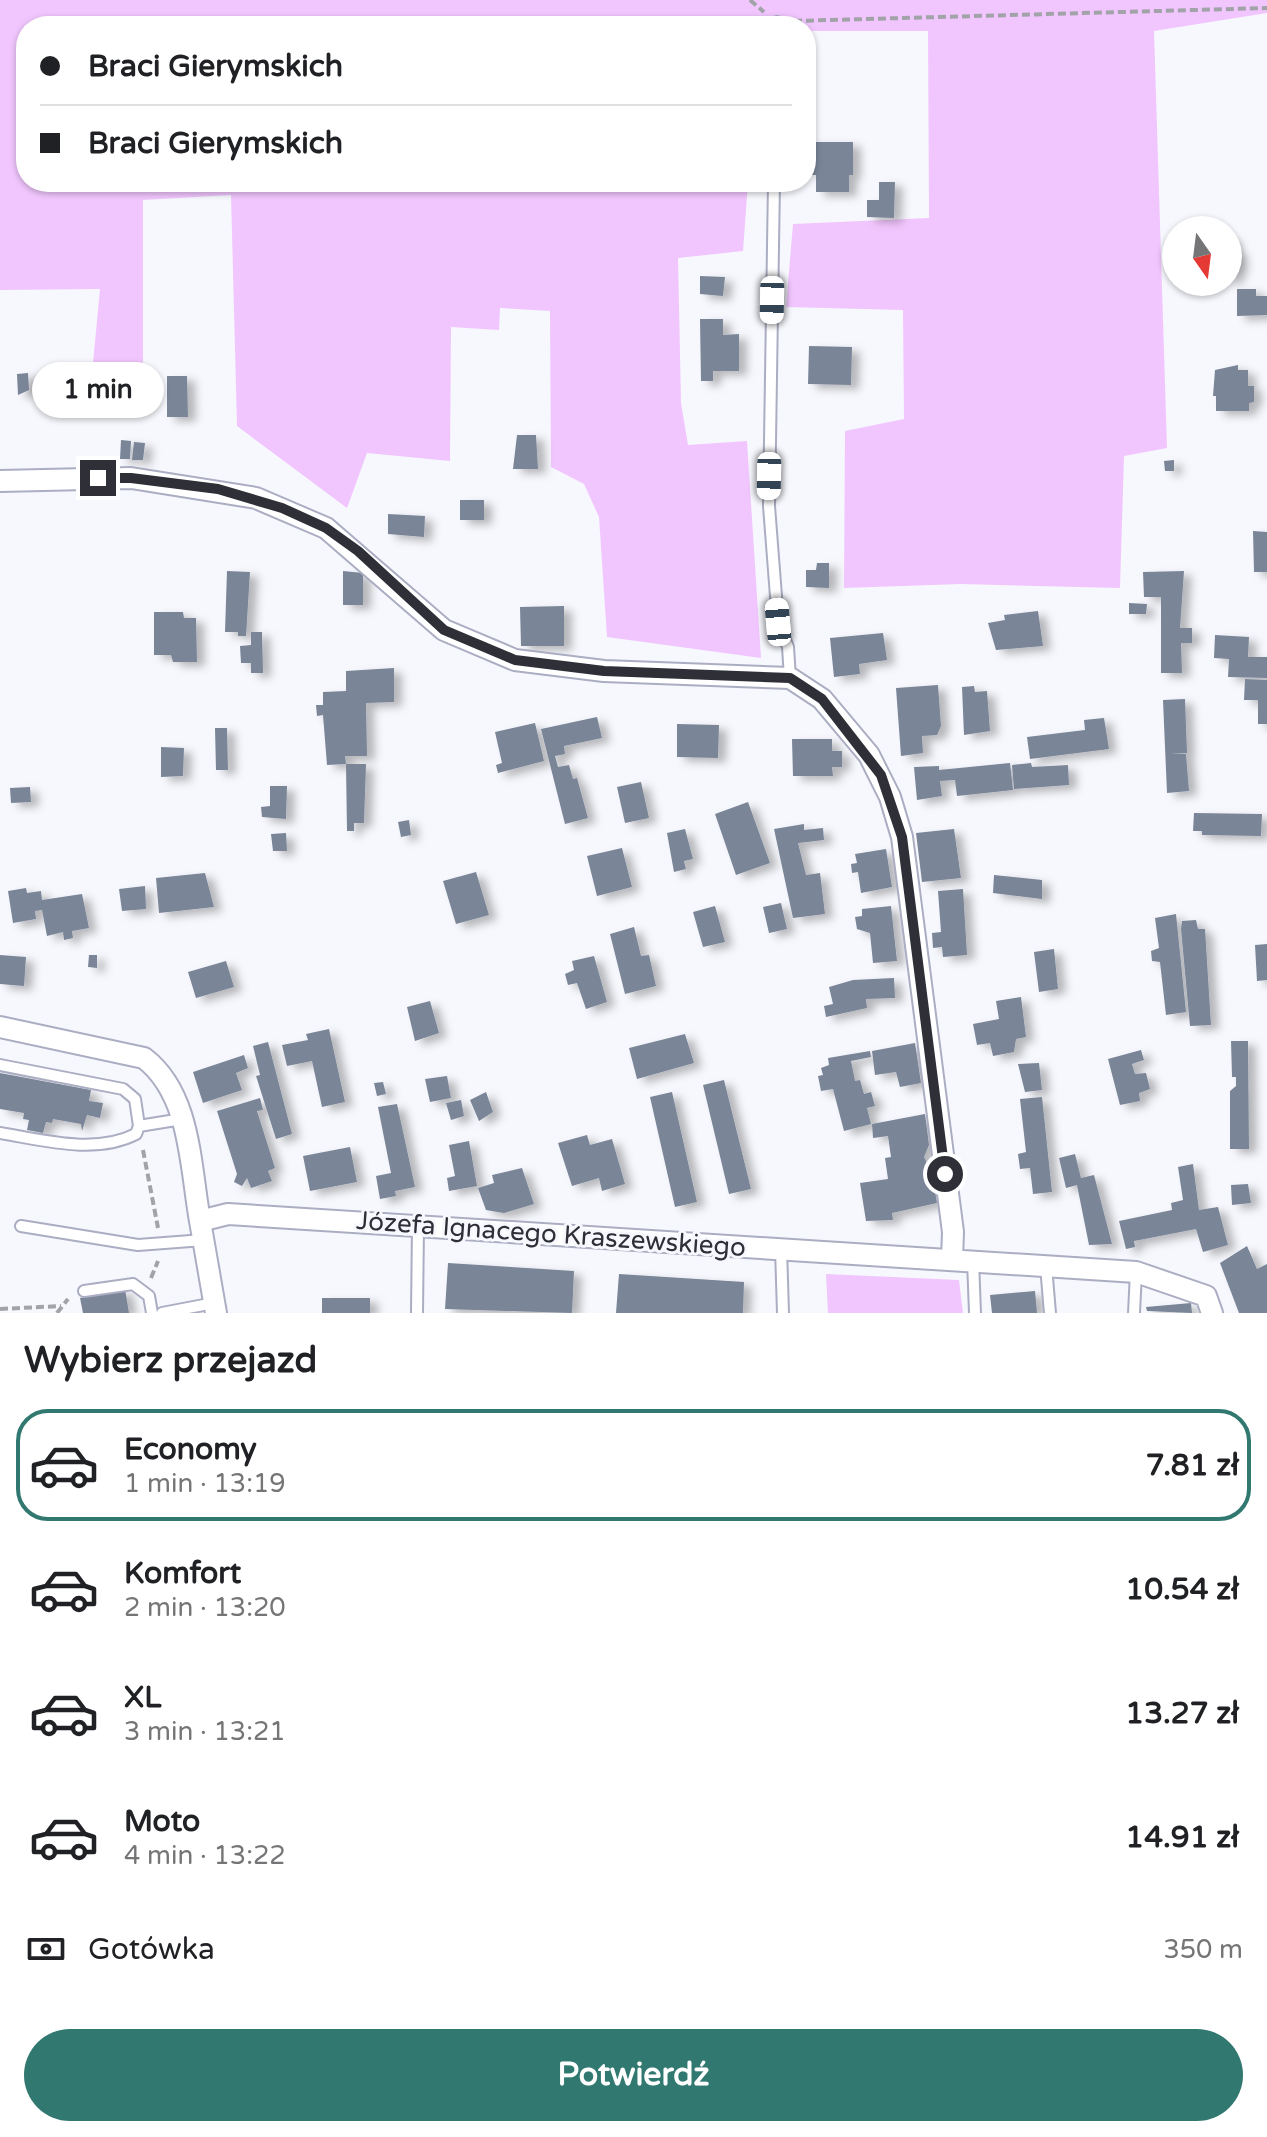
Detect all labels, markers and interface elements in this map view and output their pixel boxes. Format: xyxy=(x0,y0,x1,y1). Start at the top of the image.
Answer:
text: Braci Gierymskich xyxy=(88,48,343,85)
text: Braci Gierymskich xyxy=(88,125,343,162)
north arrow xyxy=(1162,216,1242,296)
map controls xyxy=(1162,216,1242,296)
car xyxy=(760,276,784,324)
callout: 1 min xyxy=(32,362,164,418)
text: 1 min xyxy=(63,374,133,405)
car xyxy=(757,452,781,500)
route end xyxy=(80,460,116,496)
car xyxy=(764,597,792,647)
route start xyxy=(927,1156,963,1192)
street label: Józefa Ignacego Kraszewskiego xyxy=(355,1205,747,1263)
text: Wybierz przejazd xyxy=(24,1339,317,1382)
icon: car xyxy=(28,1429,100,1501)
text: Economy xyxy=(124,1431,257,1468)
text: 7.81 zł xyxy=(1146,1447,1239,1484)
text: 1 min · 13:19 xyxy=(124,1468,286,1499)
icon: car xyxy=(28,1553,100,1625)
text: Komfort xyxy=(124,1555,241,1592)
text: 10.54 zł xyxy=(1125,1571,1239,1608)
text: 2 min · 13:20 xyxy=(124,1592,286,1623)
icon: car xyxy=(28,1677,100,1749)
text: XL xyxy=(124,1679,161,1716)
text: 13.27 zł xyxy=(1125,1695,1239,1732)
text: 3 min · 13:21 xyxy=(124,1716,286,1747)
icon: car xyxy=(28,1801,100,1873)
text: Moto xyxy=(124,1803,200,1840)
text: 14.91 zł xyxy=(1125,1819,1239,1856)
text: 4 min · 13:22 xyxy=(124,1840,286,1871)
icon: cash xyxy=(24,1927,68,1971)
text: Gotówka xyxy=(88,1931,215,1968)
text: 350 m xyxy=(1163,1934,1243,1965)
button: Potwierdź xyxy=(24,2029,1243,2121)

